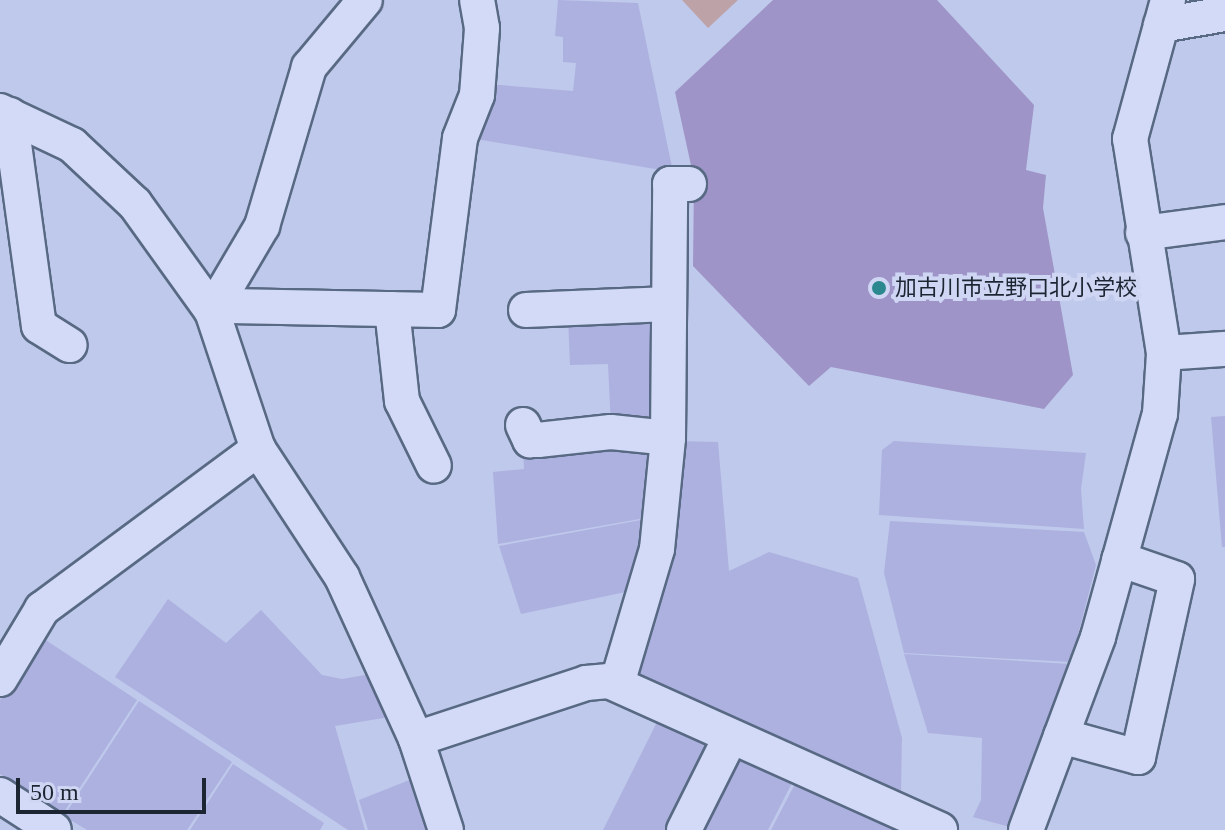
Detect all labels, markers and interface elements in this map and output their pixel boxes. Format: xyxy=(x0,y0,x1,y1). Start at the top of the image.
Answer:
place label: 加古川市立野口北小学校 xyxy=(895,275,1137,301)
marker: 加古川市立野口北小学校 xyxy=(870,279,888,297)
scale bar xyxy=(20,762,210,812)
text: 50 m xyxy=(30,779,79,805)

